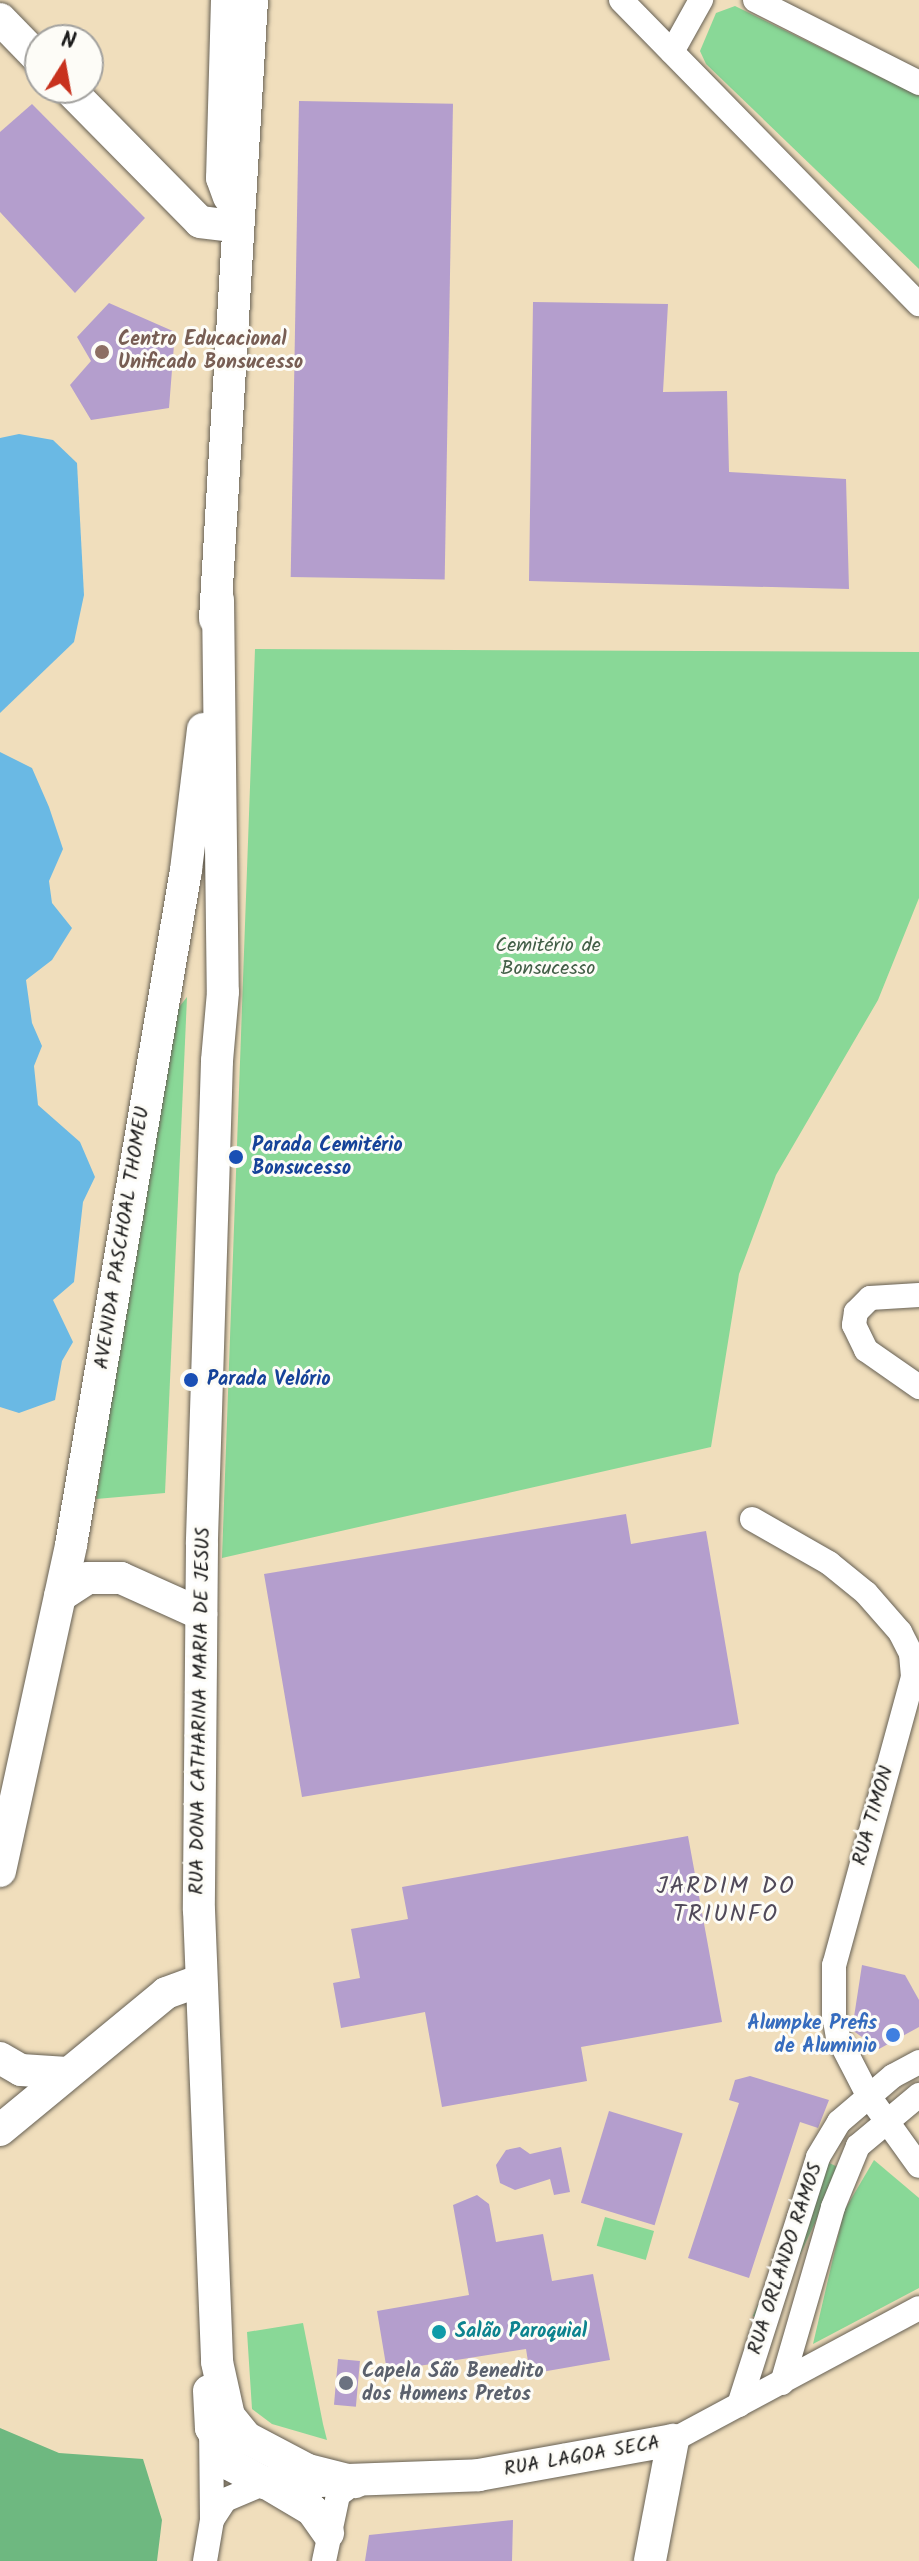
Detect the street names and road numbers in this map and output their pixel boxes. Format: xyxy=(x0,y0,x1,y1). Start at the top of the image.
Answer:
street label: AVENIDA PASCHOAL THOMEU xyxy=(90,1105,156,1371)
street label: RUA DONA CATHARINA MARIA DE JESUS xyxy=(186,1527,216,1895)
street label: RUA TIMON xyxy=(848,1764,900,1868)
street label: RUA ORLANDO RAMOS xyxy=(744,2160,828,2358)
street label: RUA LAGOA SECA xyxy=(502,2431,662,2483)

